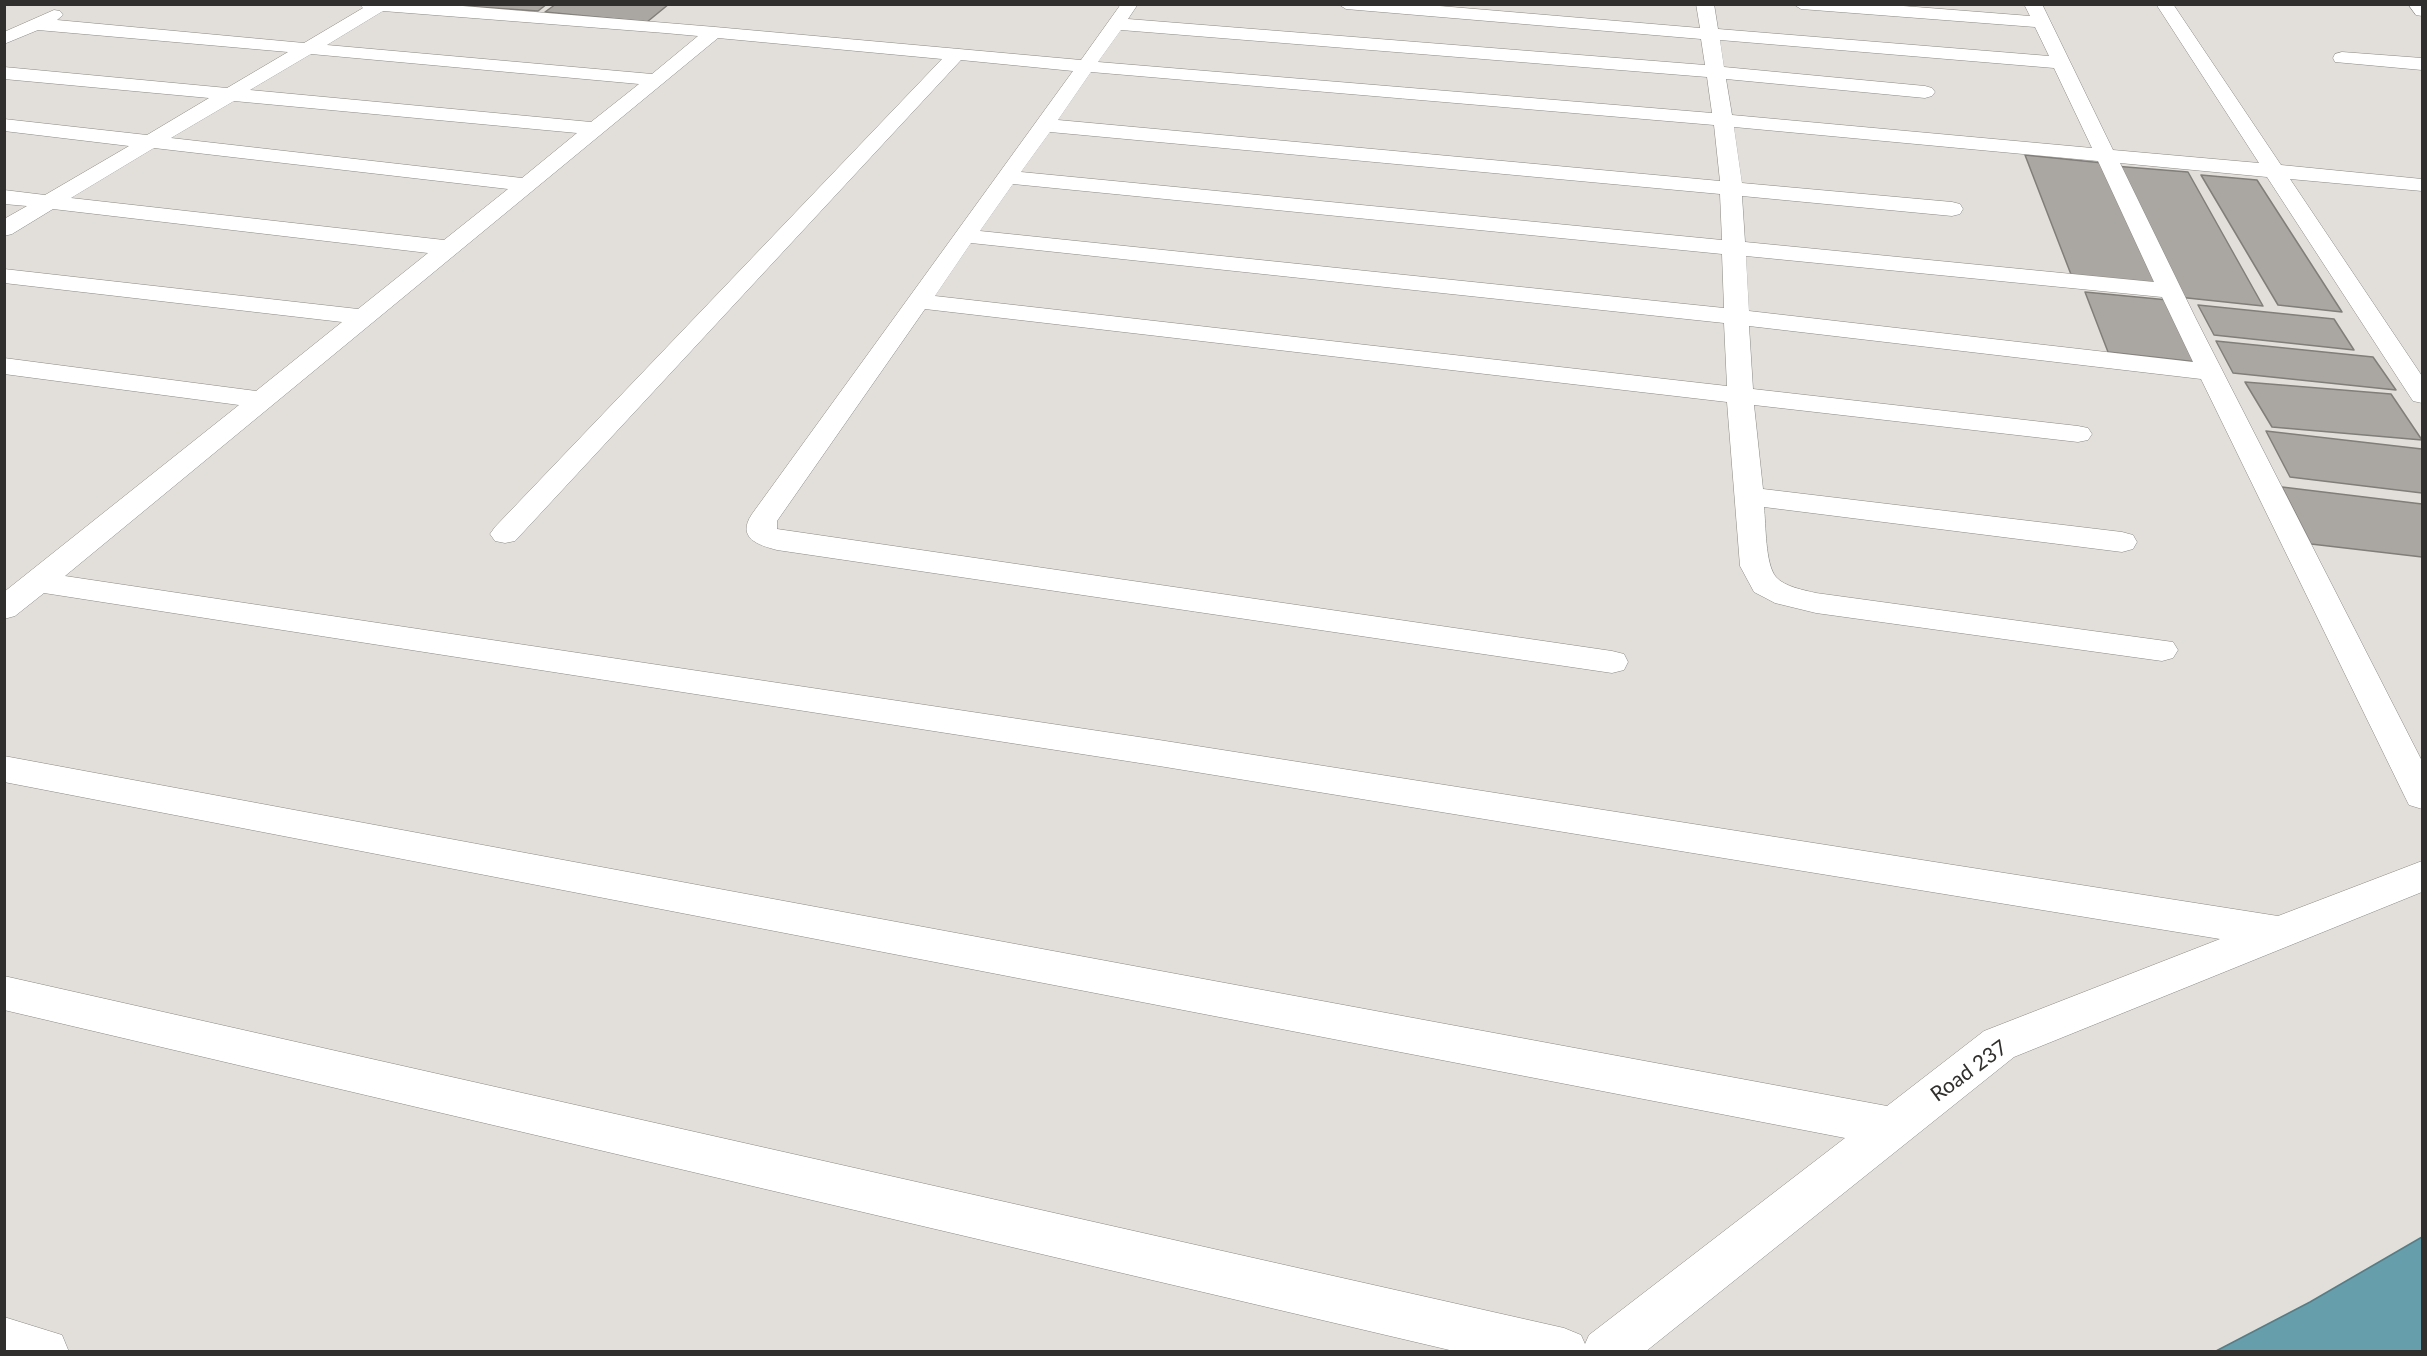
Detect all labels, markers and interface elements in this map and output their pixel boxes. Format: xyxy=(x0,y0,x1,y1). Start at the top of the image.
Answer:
street label: Road 237 xyxy=(1926,1035,2012,1107)

